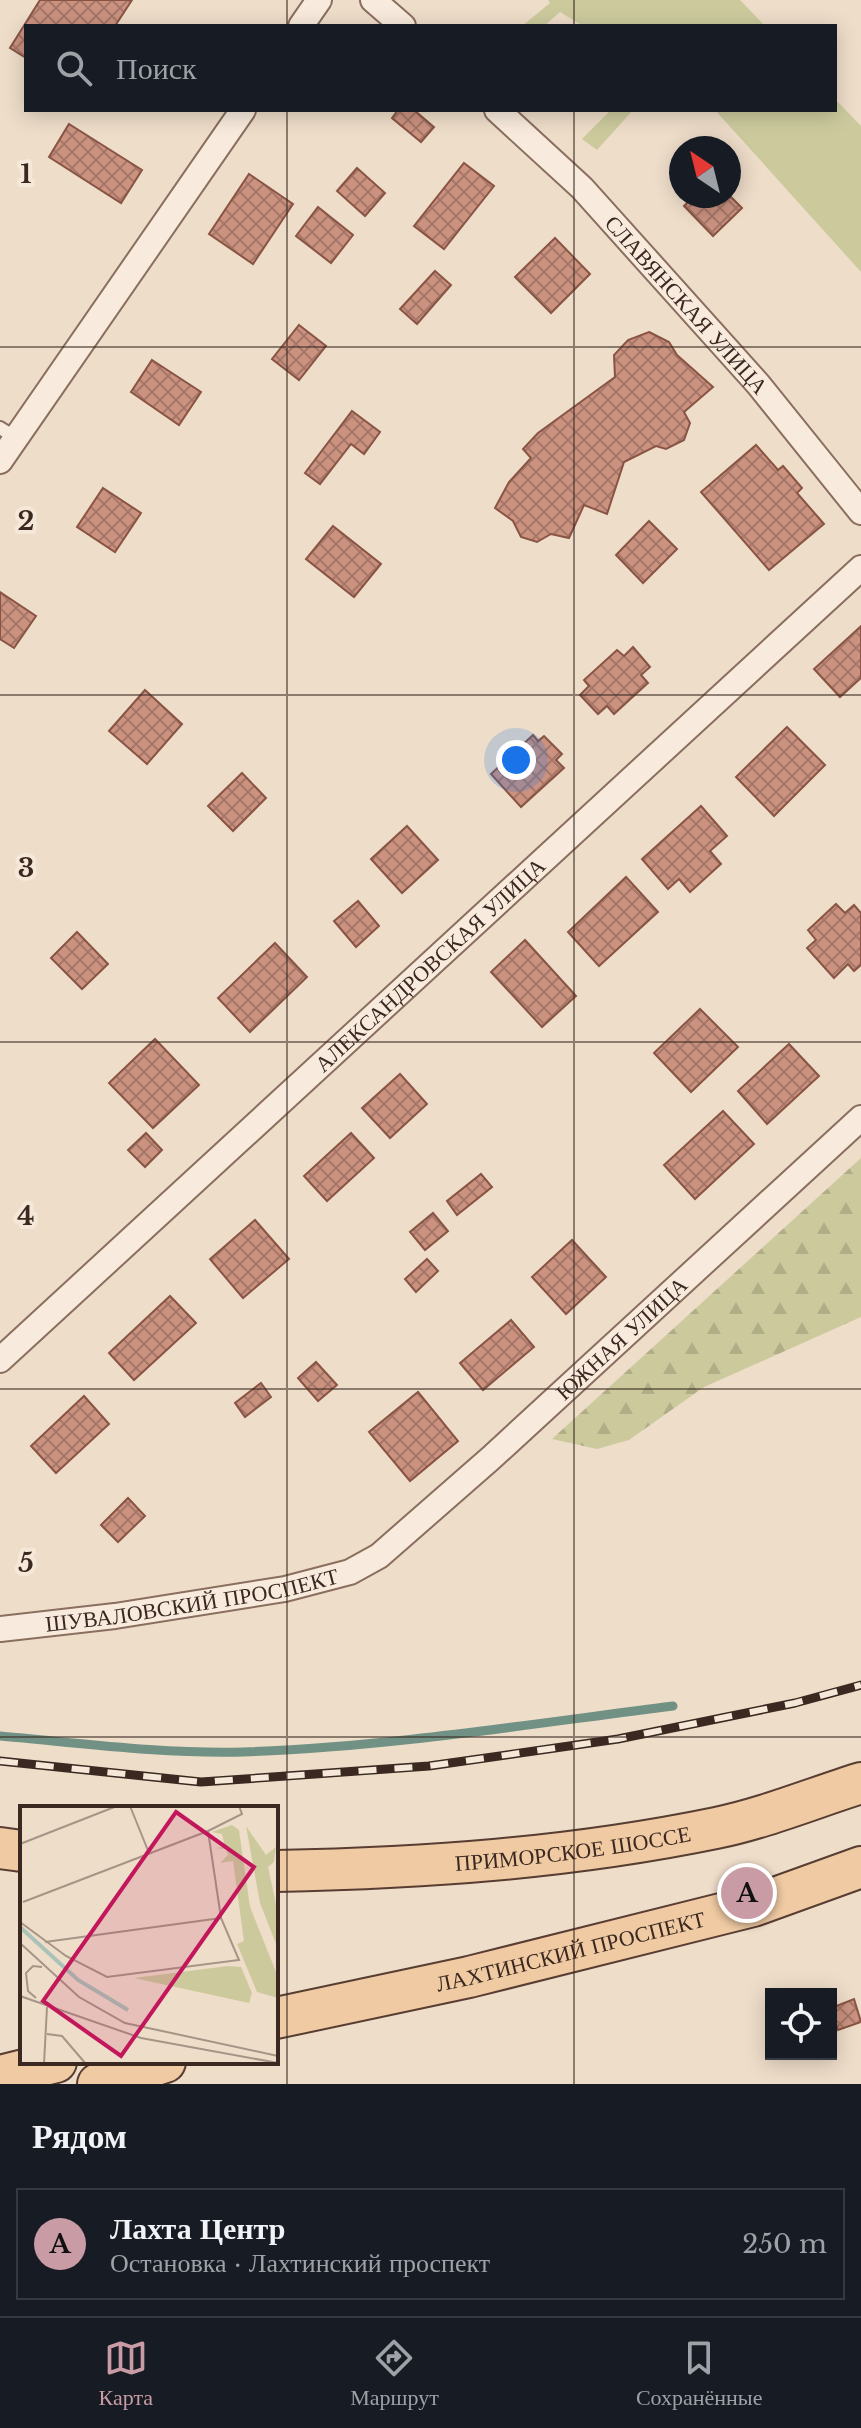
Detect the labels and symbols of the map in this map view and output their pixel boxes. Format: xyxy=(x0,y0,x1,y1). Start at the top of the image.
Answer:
north arrow xyxy=(669,136,741,208)
text: 1 xyxy=(20,158,32,190)
street label: СЛАВЯНСКАЯ УЛИЦА xyxy=(599,210,774,399)
text: 2 xyxy=(18,505,34,537)
your location xyxy=(496,740,536,780)
text: 3 xyxy=(18,852,34,884)
street label: АЛЕКСАНДРОВСКАЯ УЛИЦА xyxy=(309,852,551,1077)
text: 4 xyxy=(17,1200,35,1232)
street label: ЮЖНАЯ УЛИЦА xyxy=(550,1271,693,1405)
text: 5 xyxy=(18,1547,34,1579)
street label: ШУВАЛОВСКИЙ ПРОСПЕКТ xyxy=(44,1562,342,1637)
inset map xyxy=(20,1806,278,2064)
street label: ПРИМОРСКОЕ ШОССЕ xyxy=(454,1820,693,1877)
pin: A xyxy=(721,1863,773,1923)
street label: ЛАХТИНСКИЙ ПРОСПЕКТ xyxy=(434,1905,708,1997)

